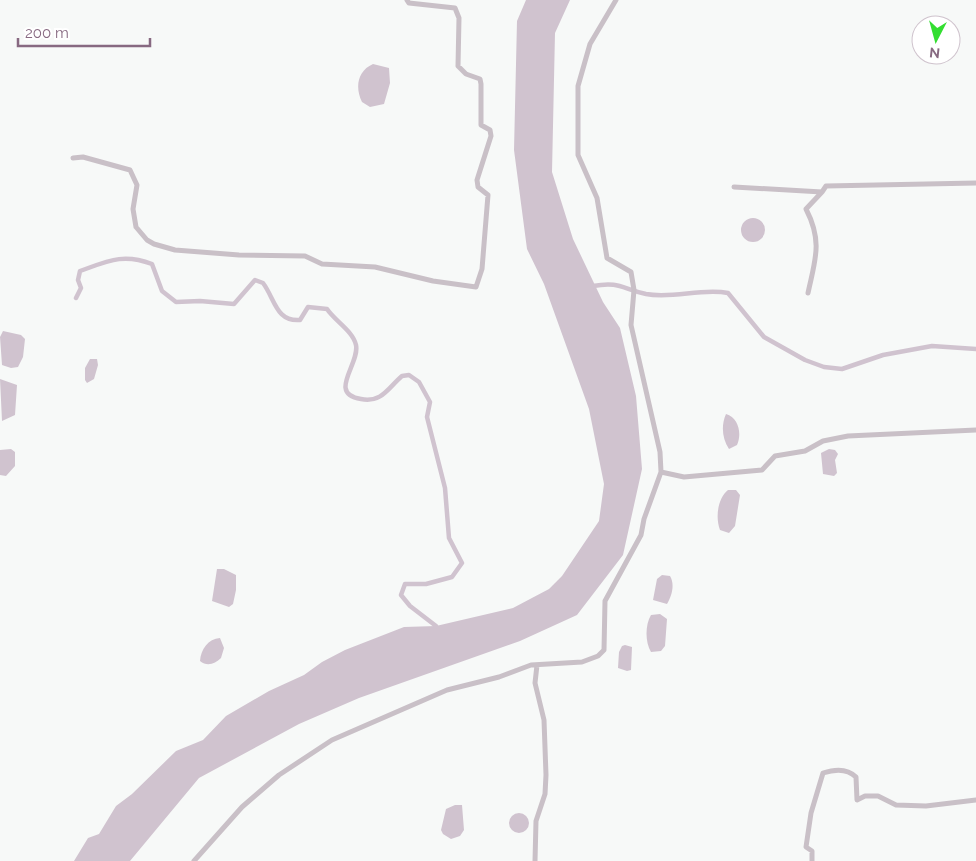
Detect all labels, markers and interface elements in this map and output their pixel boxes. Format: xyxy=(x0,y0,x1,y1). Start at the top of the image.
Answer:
scale bar xyxy=(18,15,150,47)
north arrow xyxy=(911,15,961,65)
text: 200 m xyxy=(25,24,69,42)
text: N xyxy=(928,44,941,61)

